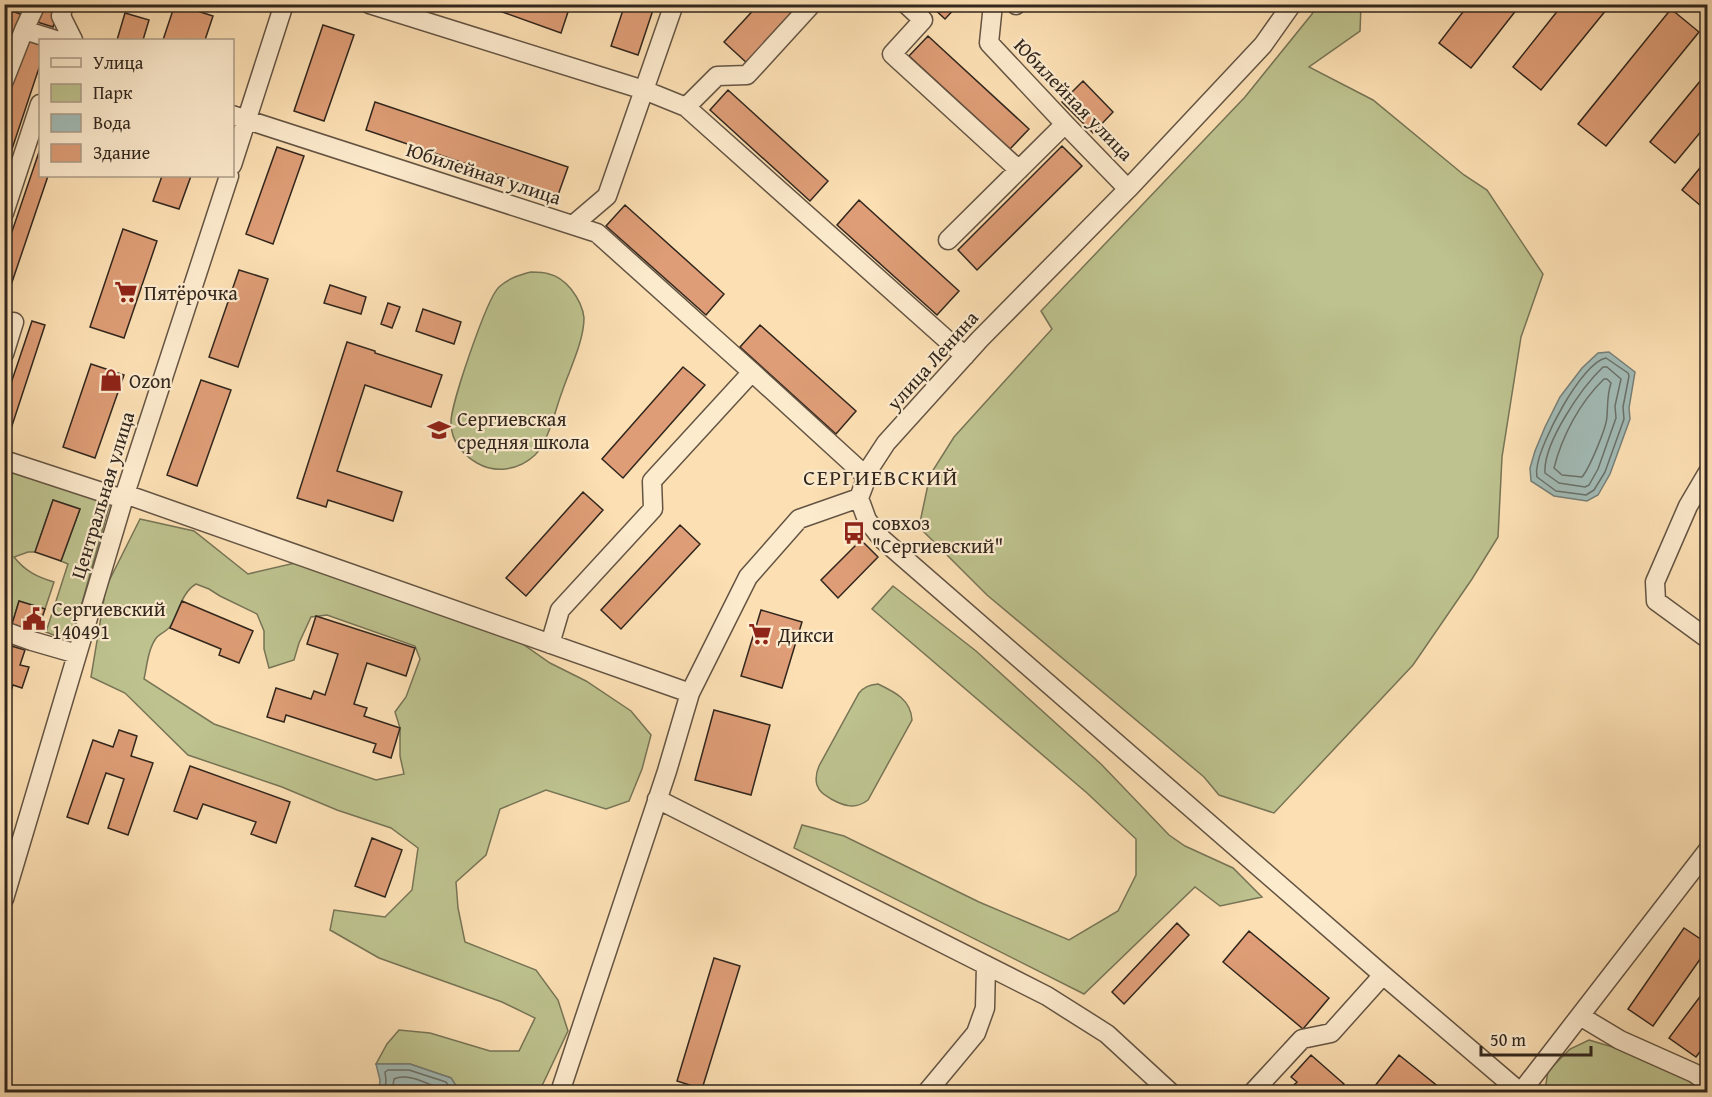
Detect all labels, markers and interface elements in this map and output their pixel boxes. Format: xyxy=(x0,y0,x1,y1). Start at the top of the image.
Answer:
street label: Юбилейная улица xyxy=(1008,31,1141,167)
legend xyxy=(39,39,234,177)
text: Улица xyxy=(93,49,144,76)
text: Парк xyxy=(93,79,133,106)
text: Вода xyxy=(93,109,131,136)
street label: Юбилейная улица xyxy=(403,134,566,212)
text: Здание xyxy=(93,139,150,166)
place label: Пятёрочка xyxy=(144,278,238,307)
supermarket icon: Пятёрочка xyxy=(113,279,139,305)
street label: улица Ленина xyxy=(879,303,985,417)
place label: Ozon xyxy=(129,366,171,395)
shop icon: Ozon xyxy=(98,367,124,393)
place label: Сергиевская средняя школа xyxy=(457,404,590,456)
street label: Центральная улица xyxy=(63,407,141,582)
school or university icon: Сергиевская средняя школа xyxy=(426,417,452,443)
district label: СЕРГИЕВСКИЙ xyxy=(803,461,959,493)
place label: совхоз "Сергиевский" xyxy=(872,508,1003,560)
bus stop icon: совхоз "Сергиевский" xyxy=(841,520,867,546)
place label: Сергиевский 140491 xyxy=(52,594,166,646)
public building icon: Сергиевский 140491 xyxy=(21,606,47,632)
place label: Дикси xyxy=(777,620,834,649)
supermarket icon: Дикси xyxy=(747,621,773,647)
scale bar xyxy=(1481,1019,1590,1057)
text: 50 m xyxy=(1490,1026,1526,1053)

